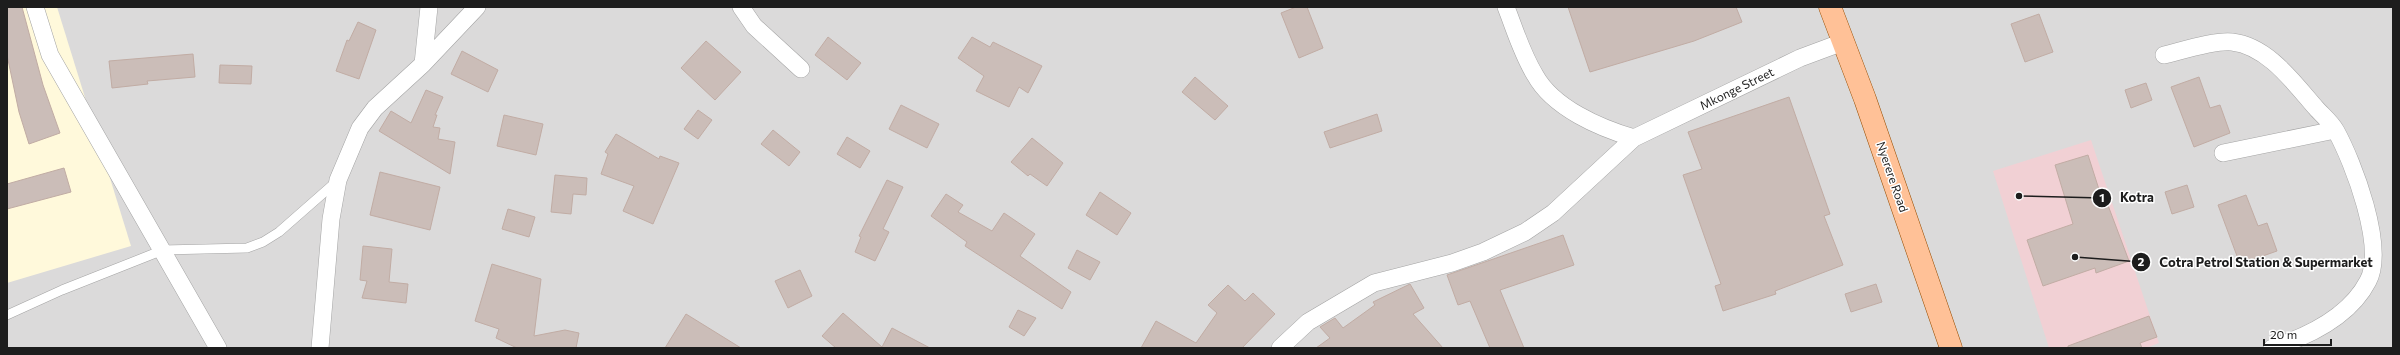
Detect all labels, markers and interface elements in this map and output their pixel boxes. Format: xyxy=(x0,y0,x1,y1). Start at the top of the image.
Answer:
street label: Mkonge Street xyxy=(1697,64,1776,112)
street label: Nyerere Road xyxy=(1874,140,1912,214)
callout: Kotra xyxy=(2092,185,2162,210)
text: Kotra xyxy=(2120,189,2154,205)
text: 1 xyxy=(2099,190,2105,204)
callout: Cotra Petrol Station & Supermarket xyxy=(2131,250,2381,275)
text: 2 xyxy=(2138,254,2145,268)
text: Cotra Petrol Station & Supermarket xyxy=(2159,254,2373,270)
scale bar xyxy=(2264,321,2331,347)
text: 20 m xyxy=(2270,327,2297,341)

